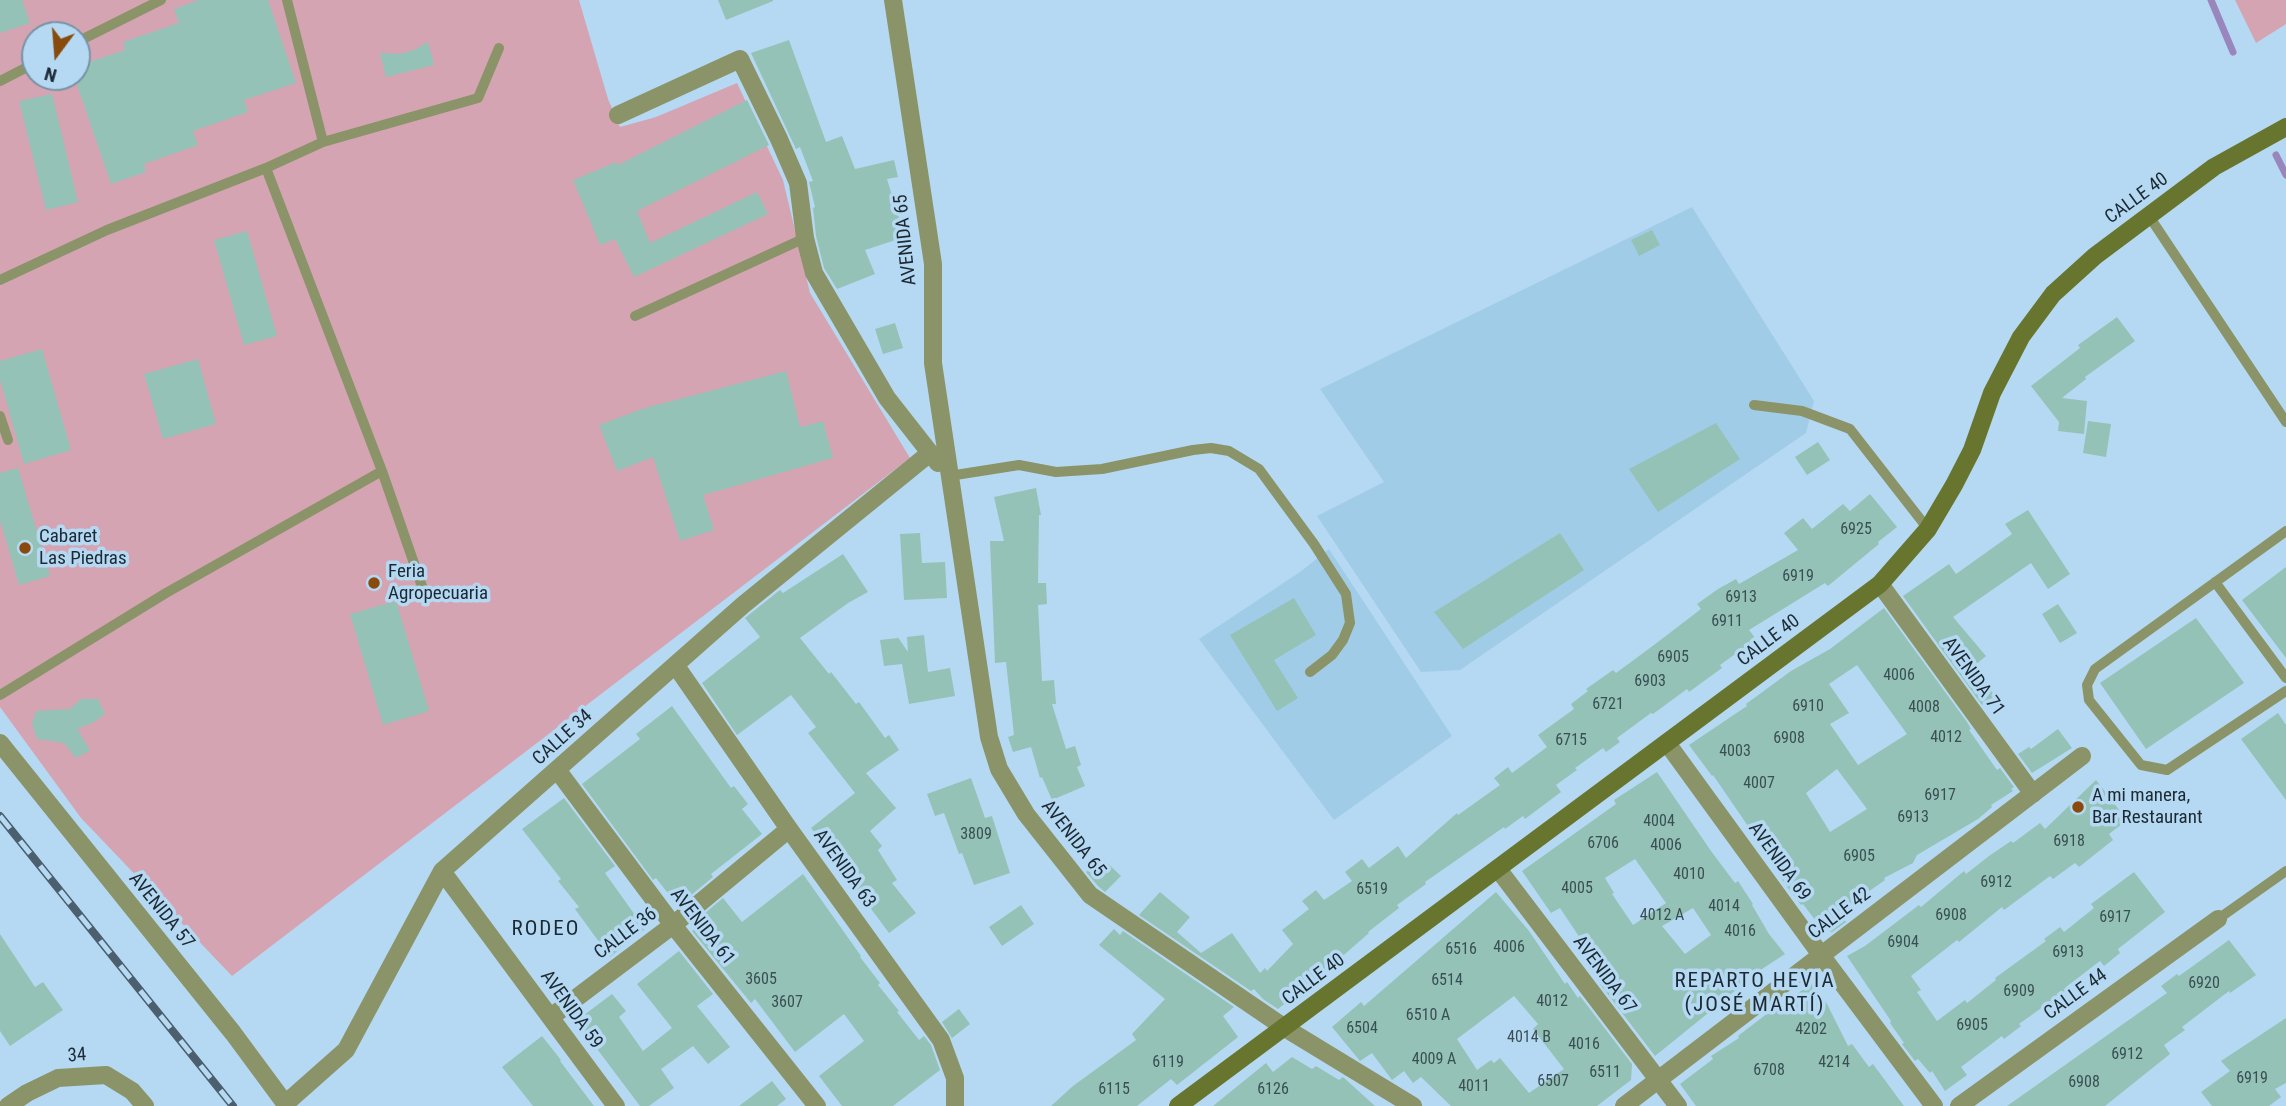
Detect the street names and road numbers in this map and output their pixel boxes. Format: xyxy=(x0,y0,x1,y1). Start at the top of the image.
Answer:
street label: CALLE 40 xyxy=(2101,169,2173,229)
street label: AVENIDA 65 xyxy=(890,193,922,287)
street label: CALLE 40 xyxy=(1733,610,1805,672)
street label: AVENIDA 71 xyxy=(1937,633,2009,721)
street label: CALLE 34 xyxy=(528,705,598,771)
street label: AVENIDA 65 xyxy=(1036,796,1110,882)
street label: AVENIDA 69 xyxy=(1743,818,1815,906)
street label: AVENIDA 63 xyxy=(808,825,880,913)
street label: AVENIDA 57 xyxy=(123,868,199,954)
street label: CALLE 42 xyxy=(1804,883,1876,945)
street label: AVENIDA 61 xyxy=(665,884,739,970)
street label: CALLE 36 xyxy=(590,903,662,965)
street label: AVENIDA 67 xyxy=(1567,932,1641,1018)
street label: CALLE 40 xyxy=(1278,949,1350,1011)
street label: CALLE 44 xyxy=(2040,965,2112,1025)
street label: AVENIDA 59 xyxy=(535,966,607,1054)
street label: 34 xyxy=(67,1044,87,1068)

